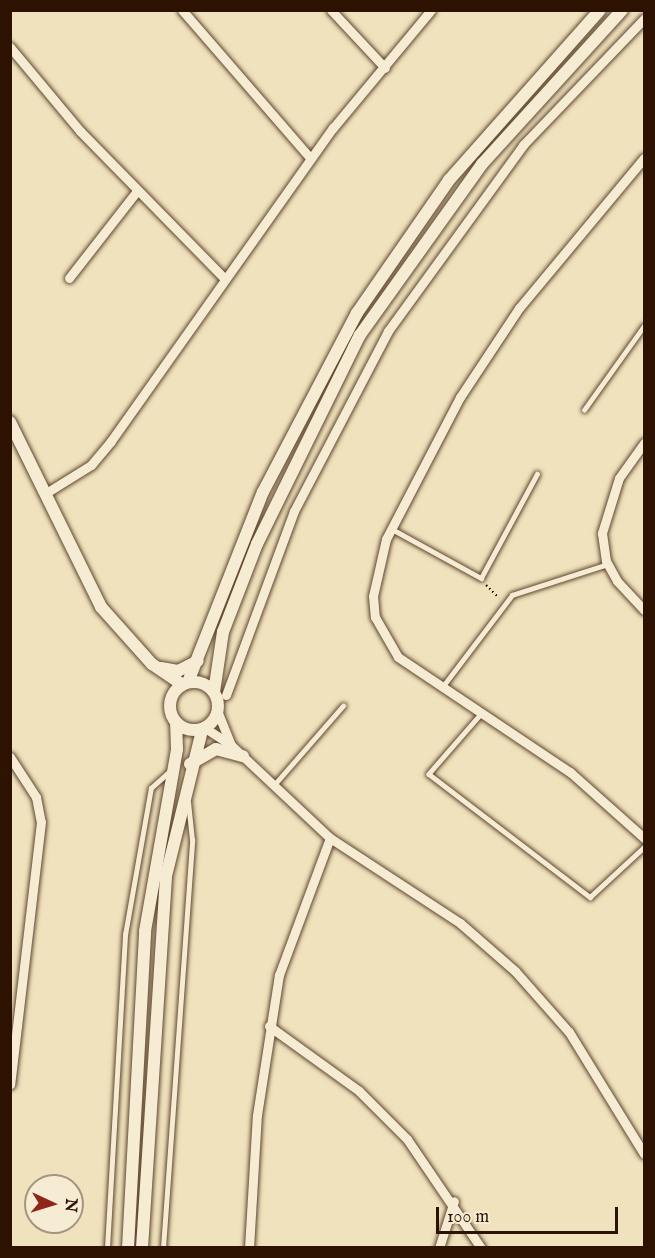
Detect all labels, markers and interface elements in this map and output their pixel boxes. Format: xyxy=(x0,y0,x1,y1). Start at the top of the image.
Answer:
north arrow xyxy=(24,1174,84,1234)
scale bar xyxy=(439,1195,620,1233)
text: N xyxy=(60,1198,80,1213)
text: 100 m xyxy=(447,1206,489,1229)

